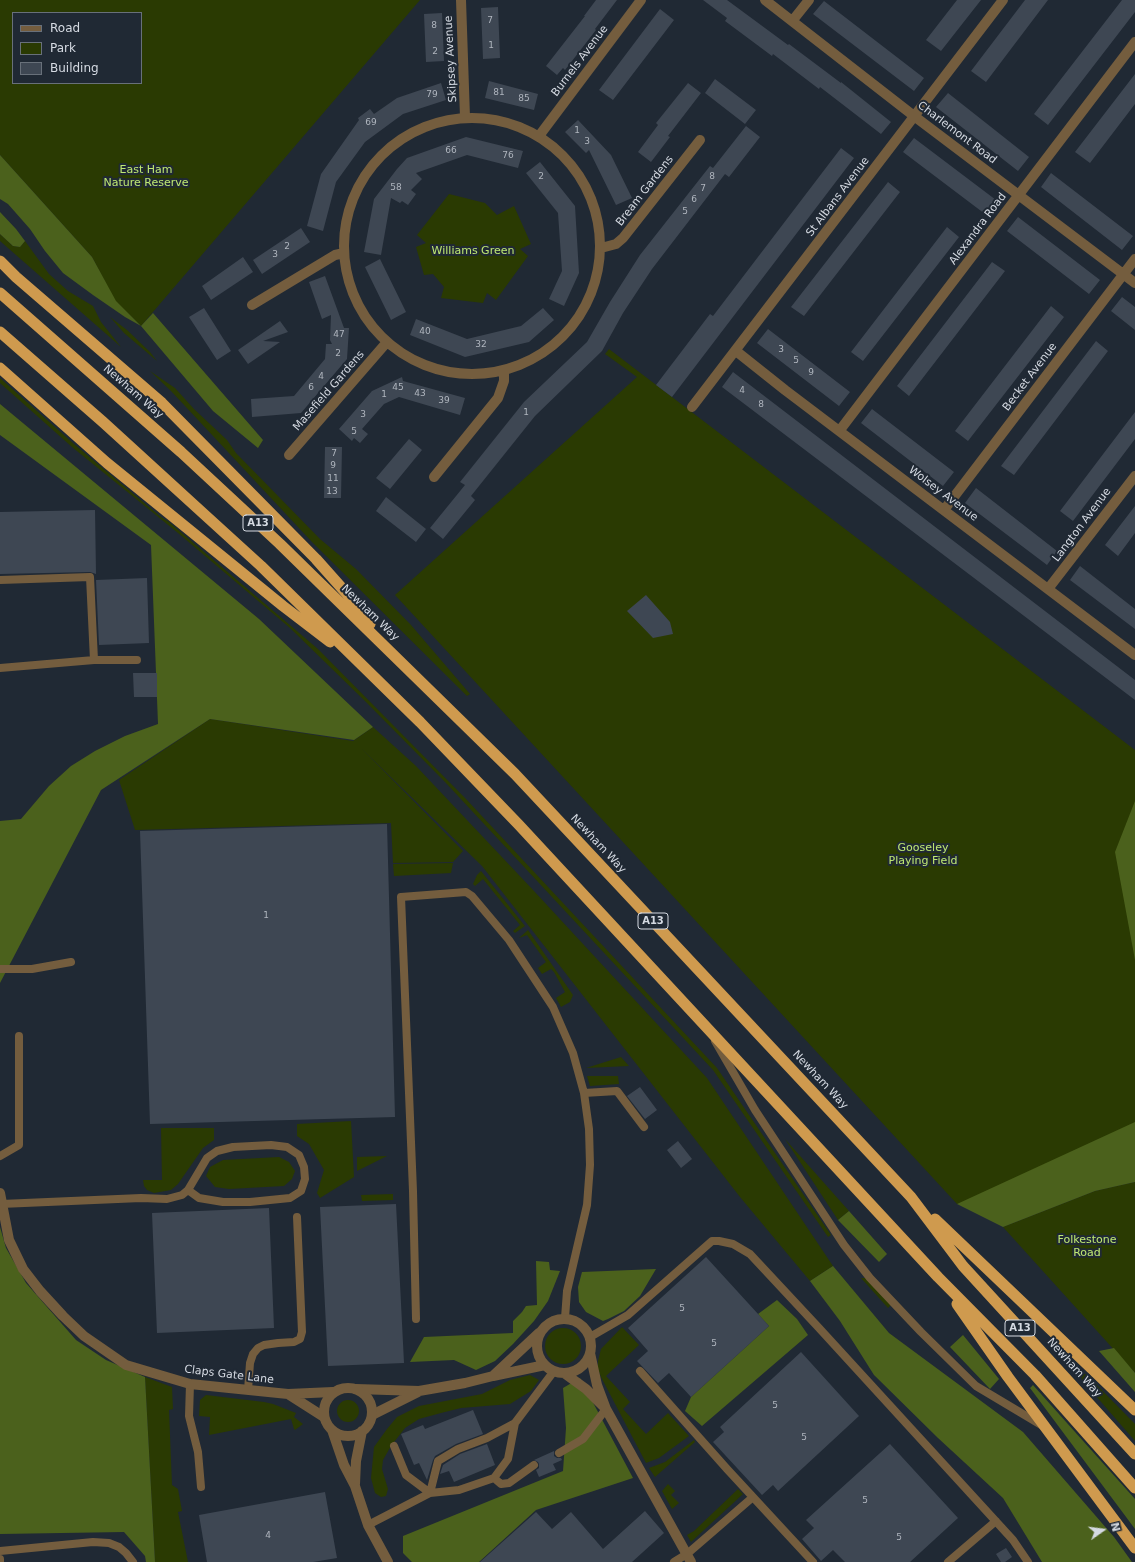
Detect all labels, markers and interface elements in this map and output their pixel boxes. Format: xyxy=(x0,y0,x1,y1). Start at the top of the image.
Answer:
legend xyxy=(12,12,142,84)
street label: Skipsey Avenue xyxy=(442,15,460,103)
house number: 7 xyxy=(487,16,493,26)
text: Road xyxy=(50,21,80,35)
house number: 8 xyxy=(431,21,437,31)
street label: Burnels Avenue xyxy=(549,23,611,99)
text: Park xyxy=(50,41,76,55)
house number: 1 xyxy=(488,41,494,51)
house number: 2 xyxy=(432,47,438,57)
text: Building xyxy=(50,61,99,75)
house number: 81 xyxy=(493,88,505,98)
house number: 79 xyxy=(426,90,438,100)
house number: 85 xyxy=(518,94,530,104)
street label: Charlemont Road xyxy=(915,99,999,167)
house number: 69 xyxy=(365,118,377,128)
house number: 1 xyxy=(574,126,580,136)
house number: 3 xyxy=(584,137,590,147)
house number: 66 xyxy=(445,146,457,156)
house number: 76 xyxy=(502,151,514,161)
street label: Bream Gardens xyxy=(613,153,677,229)
street label: St Albans Avenue xyxy=(804,155,872,239)
park label: East Ham Nature Reserve xyxy=(103,163,189,189)
house number: 2 xyxy=(538,172,544,182)
house number: 8 xyxy=(709,172,715,182)
house number: 58 xyxy=(390,183,402,193)
house number: 7 xyxy=(700,184,706,194)
street label: Alexandra Road xyxy=(947,190,1009,268)
house number: 6 xyxy=(691,195,697,205)
house number: 5 xyxy=(682,207,688,217)
house number: 2 xyxy=(284,242,290,252)
park label: Williams Green xyxy=(432,244,514,258)
house number: 3 xyxy=(272,250,278,260)
house number: 40 xyxy=(419,327,431,337)
house number: 47 xyxy=(333,330,345,340)
house number: 32 xyxy=(475,340,487,350)
street label: Becket Avenue xyxy=(1000,340,1060,414)
house number: 3 xyxy=(778,345,784,355)
street label: Masefield Gardens xyxy=(291,348,367,434)
house number: 2 xyxy=(335,349,341,359)
house number: 5 xyxy=(793,356,799,366)
street label: Newham Way xyxy=(100,362,166,422)
house number: 9 xyxy=(808,368,814,378)
house number: 4 xyxy=(318,372,324,382)
house number: 6 xyxy=(308,383,314,393)
house number: 45 xyxy=(392,383,404,393)
house number: 4 xyxy=(739,386,745,396)
house number: 43 xyxy=(414,389,426,399)
house number: 1 xyxy=(381,390,387,400)
house number: 39 xyxy=(438,396,450,406)
house number: 8 xyxy=(758,400,764,410)
house number: 1 xyxy=(523,408,529,418)
house number: 3 xyxy=(360,410,366,420)
house number: 5 xyxy=(351,427,357,437)
house number: 7 xyxy=(331,449,337,459)
house number: 9 xyxy=(330,461,336,471)
street label: Wolsey Avenue xyxy=(906,464,980,524)
house number: 11 xyxy=(327,474,339,484)
street label: Langton Avenue xyxy=(1050,485,1114,565)
house number: 13 xyxy=(326,487,338,497)
road number: A13 xyxy=(243,515,273,531)
street label: Newham Way xyxy=(338,582,402,644)
street label: Newham Way xyxy=(567,812,629,876)
park label: Gooseley Playing Field xyxy=(889,841,957,867)
house number: 1 xyxy=(263,911,269,921)
road number: A13 xyxy=(638,913,668,929)
street label: Newham Way xyxy=(789,1048,851,1112)
park label: Folkestone Road xyxy=(1058,1233,1116,1259)
house number: 5 xyxy=(679,1304,685,1314)
road number: A13 xyxy=(1005,1320,1035,1336)
street label: Newham Way xyxy=(1044,1336,1104,1400)
house number: 5 xyxy=(711,1339,717,1349)
street label: Claps Gate Lane xyxy=(183,1363,275,1387)
house number: 5 xyxy=(772,1401,778,1411)
house number: 5 xyxy=(801,1433,807,1443)
house number: 5 xyxy=(862,1496,868,1506)
north arrow xyxy=(1083,1510,1123,1550)
text: N xyxy=(1108,1521,1123,1533)
house number: 4 xyxy=(265,1531,271,1541)
house number: 5 xyxy=(896,1533,902,1543)

